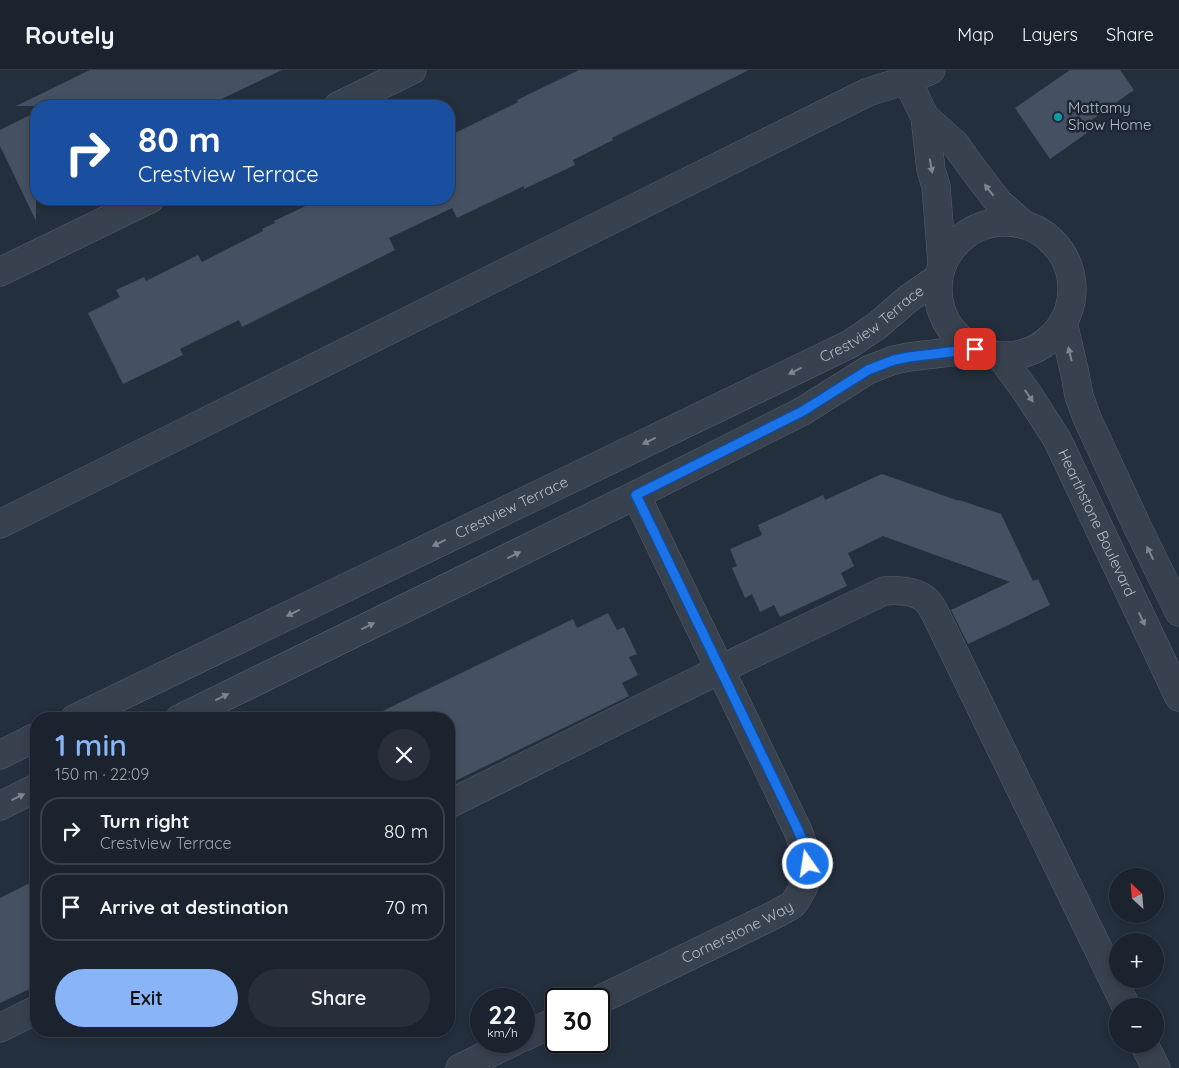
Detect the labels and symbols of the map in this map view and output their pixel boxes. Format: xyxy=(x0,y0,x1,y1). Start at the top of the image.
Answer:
place label: Mattamy Show Home xyxy=(1068,98,1151,134)
marker: Mattamy Show Home xyxy=(1052,111,1064,123)
one-way arrow xyxy=(927,158,935,174)
one-way arrow xyxy=(983,184,994,197)
street label: Crestview Terrace xyxy=(816,281,927,366)
pin xyxy=(954,328,996,370)
one-way arrow xyxy=(1066,346,1074,361)
one-way arrow xyxy=(788,367,802,375)
one-way arrow xyxy=(1024,389,1034,403)
one-way arrow xyxy=(642,438,656,446)
street label: Hearthstone Boulevard xyxy=(1054,446,1140,599)
street label: Crestview Terrace xyxy=(452,472,571,542)
one-way arrow xyxy=(432,538,447,547)
one-way arrow xyxy=(1146,546,1154,560)
one-way arrow xyxy=(507,550,521,558)
one-way arrow xyxy=(286,609,300,617)
one-way arrow xyxy=(1138,612,1146,626)
one-way arrow xyxy=(361,622,375,630)
one-way arrow xyxy=(215,693,229,701)
one-way arrow xyxy=(11,793,25,801)
position arrow xyxy=(781,837,833,889)
north arrow xyxy=(1109,868,1164,922)
street label: Cornerstone Way xyxy=(678,896,796,967)
speed limit sign: 30 xyxy=(545,988,610,1053)

